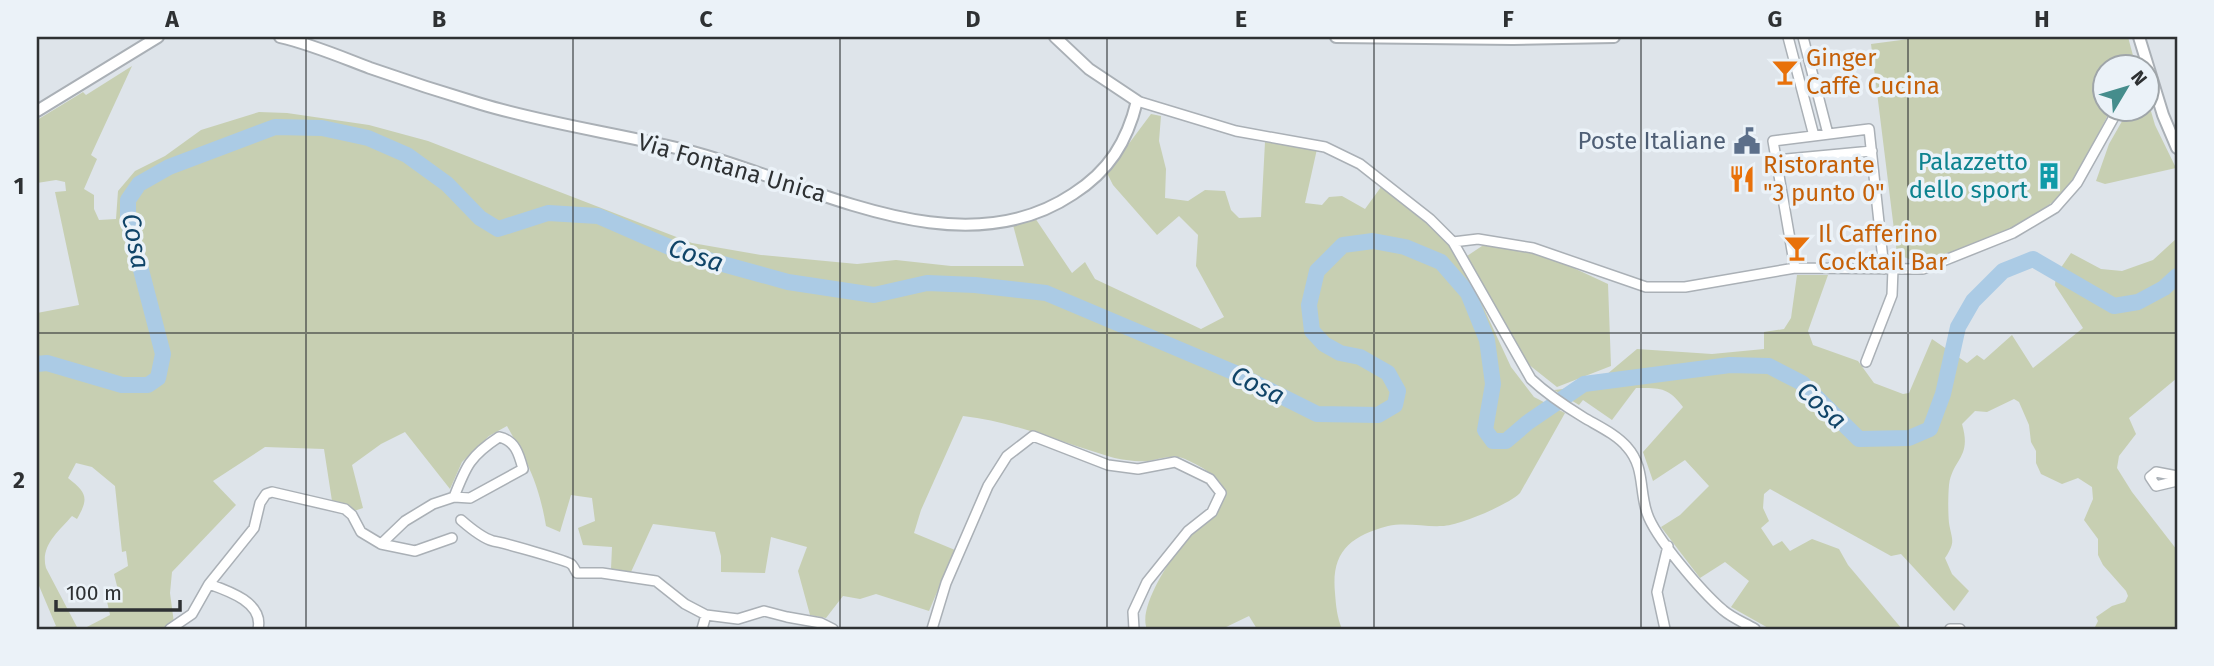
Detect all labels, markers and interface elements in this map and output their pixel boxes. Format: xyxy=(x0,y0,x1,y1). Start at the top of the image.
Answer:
text: A xyxy=(164,5,179,33)
text: B xyxy=(432,5,446,33)
text: C xyxy=(699,5,713,33)
text: D xyxy=(966,5,981,33)
text: E xyxy=(1235,5,1247,33)
text: F xyxy=(1502,5,1514,33)
text: G xyxy=(1768,5,1782,33)
text: H xyxy=(2034,5,2050,33)
place label: Ginger Caffè Cucina xyxy=(1806,44,1940,100)
north arrow xyxy=(2092,52,2162,122)
bar icon: Ginger Caffè Cucina xyxy=(1770,57,1800,87)
text: N xyxy=(2126,66,2152,90)
public building icon: Poste Italiane xyxy=(1732,126,1762,156)
place label: Poste Italiane xyxy=(1577,127,1726,155)
street label: Via Fontana Unica xyxy=(635,128,829,208)
place label: Palazzetto dello sport xyxy=(1909,148,2028,204)
place label: Ristorante "3 punto 0" xyxy=(1763,151,1885,207)
building icon: Palazzetto dello sport xyxy=(2034,161,2064,191)
restaurant icon: Ristorante "3 punto 0" xyxy=(1727,164,1757,194)
text: 1 xyxy=(14,172,24,200)
water label: Cosa xyxy=(115,211,156,271)
place label: Il Cafferino Cocktail Bar xyxy=(1818,220,1948,276)
water label: Cosa xyxy=(665,232,727,279)
bar icon: Il Cafferino Cocktail Bar xyxy=(1782,233,1812,263)
water label: Cosa xyxy=(1226,359,1290,412)
water label: Cosa xyxy=(1791,375,1853,436)
text: 2 xyxy=(13,466,25,494)
scale bar xyxy=(56,568,180,612)
text: 100 m xyxy=(66,580,122,606)

